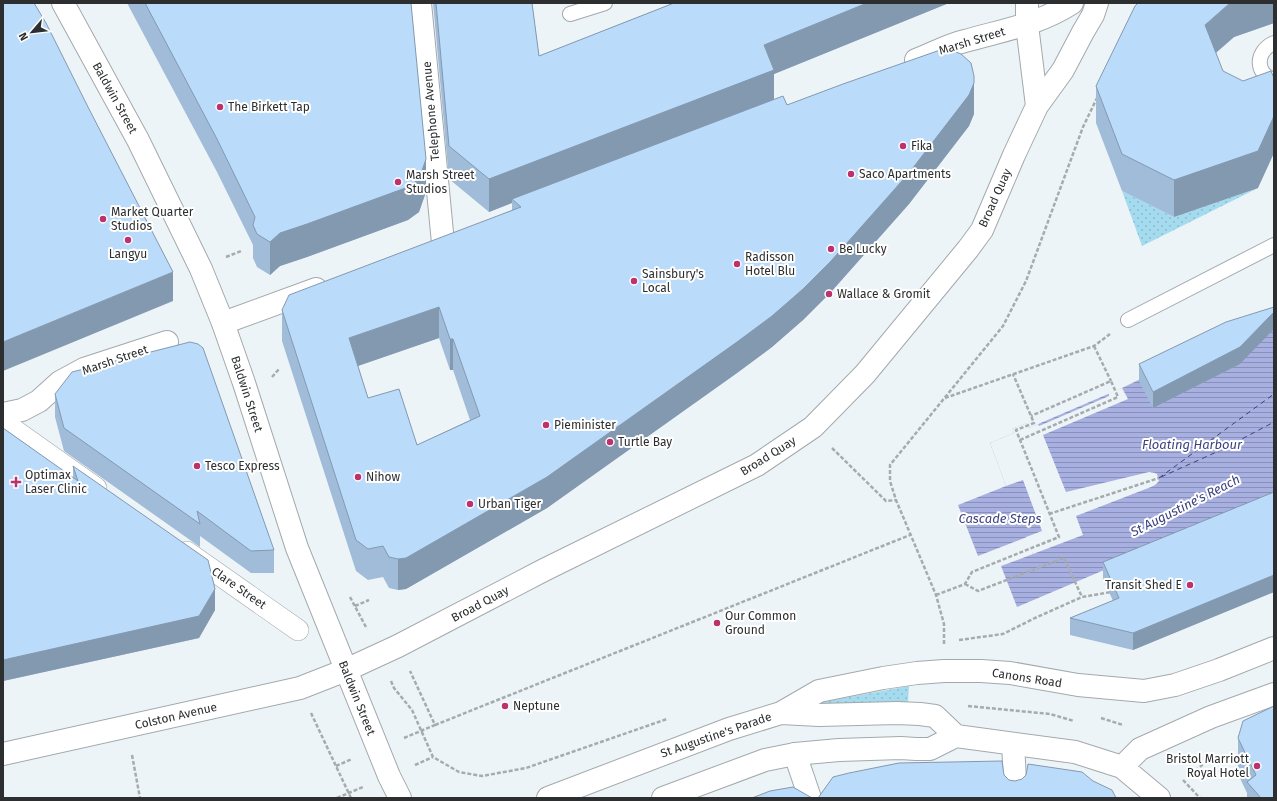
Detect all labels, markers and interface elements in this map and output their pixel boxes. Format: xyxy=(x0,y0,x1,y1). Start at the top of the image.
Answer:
north arrow xyxy=(12,12,52,52)
street label: Marsh Street xyxy=(937,24,1008,58)
text: N xyxy=(16,30,31,43)
street label: Baldwin Street xyxy=(90,60,141,137)
street label: Telephone Avenue xyxy=(420,61,442,161)
place label: The Birkett Tap xyxy=(228,100,310,114)
marker: The Birkett Tap xyxy=(215,102,225,112)
place label: Fika xyxy=(911,139,932,153)
marker: Fika xyxy=(898,141,908,151)
street label: Broad Quay xyxy=(976,166,1014,230)
place label: Saco Apartments xyxy=(859,167,951,181)
place label: Marsh Street Studios xyxy=(406,168,475,196)
marker: Saco Apartments xyxy=(846,169,856,179)
marker: Marsh Street Studios xyxy=(393,177,403,187)
place label: Market Quarter Studios xyxy=(111,205,194,233)
marker: Market Quarter Studios xyxy=(98,214,108,224)
marker: Langyu xyxy=(123,235,133,245)
place label: Be Lucky xyxy=(839,242,887,256)
marker: Be Lucky xyxy=(826,244,836,254)
place label: Langyu xyxy=(109,247,147,261)
place label: Radisson Hotel Blu xyxy=(745,250,795,278)
marker: Radisson Hotel Blu xyxy=(732,259,742,269)
place label: Sainsbury's Local xyxy=(642,267,704,295)
marker: Sainsbury's Local xyxy=(629,276,639,286)
place label: Wallace & Gromit xyxy=(837,287,931,301)
marker: Wallace & Gromit xyxy=(824,289,834,299)
street label: Marsh Street xyxy=(80,342,150,378)
street label: Baldwin Street xyxy=(228,354,266,434)
place label: Pieminister xyxy=(554,418,616,432)
marker: Pieminister xyxy=(541,420,551,430)
street label: Broad Quay xyxy=(738,433,798,479)
place label: Turtle Bay xyxy=(618,435,672,449)
marker: Turtle Bay xyxy=(605,437,615,447)
water label: Floating Harbour xyxy=(1142,437,1243,452)
place label: Tesco Express xyxy=(205,459,280,473)
marker: Tesco Express xyxy=(192,461,202,471)
place label: Optimax Laser Clinic xyxy=(25,468,87,496)
place label: Nihow xyxy=(366,470,401,484)
water label: St Augustine's Reach xyxy=(1127,471,1242,540)
marker: Nihow xyxy=(353,472,363,482)
marker: Optimax Laser Clinic xyxy=(10,476,22,488)
place label: Urban Tiger xyxy=(478,497,542,511)
marker: Urban Tiger xyxy=(465,499,475,509)
water label: Cascade Steps xyxy=(959,511,1041,526)
street label: Clare Street xyxy=(209,564,269,612)
place label: Transit Shed E xyxy=(1105,578,1182,592)
marker: Transit Shed E xyxy=(1185,580,1195,590)
street label: Broad Quay xyxy=(449,583,511,625)
place label: Our Common Ground xyxy=(725,609,796,637)
marker: Our Common Ground xyxy=(712,618,722,628)
street label: Baldwin Street xyxy=(336,659,379,738)
street label: Canons Road xyxy=(991,666,1063,690)
place label: Neptune xyxy=(513,699,560,713)
street label: Colston Avenue xyxy=(134,700,218,732)
marker: Neptune xyxy=(500,701,510,711)
street label: St Augustine's Parade xyxy=(659,709,773,761)
place label: Bristol Marriott Royal Hotel xyxy=(1166,752,1250,780)
marker: Bristol Marriott Royal Hotel xyxy=(1252,761,1262,771)

